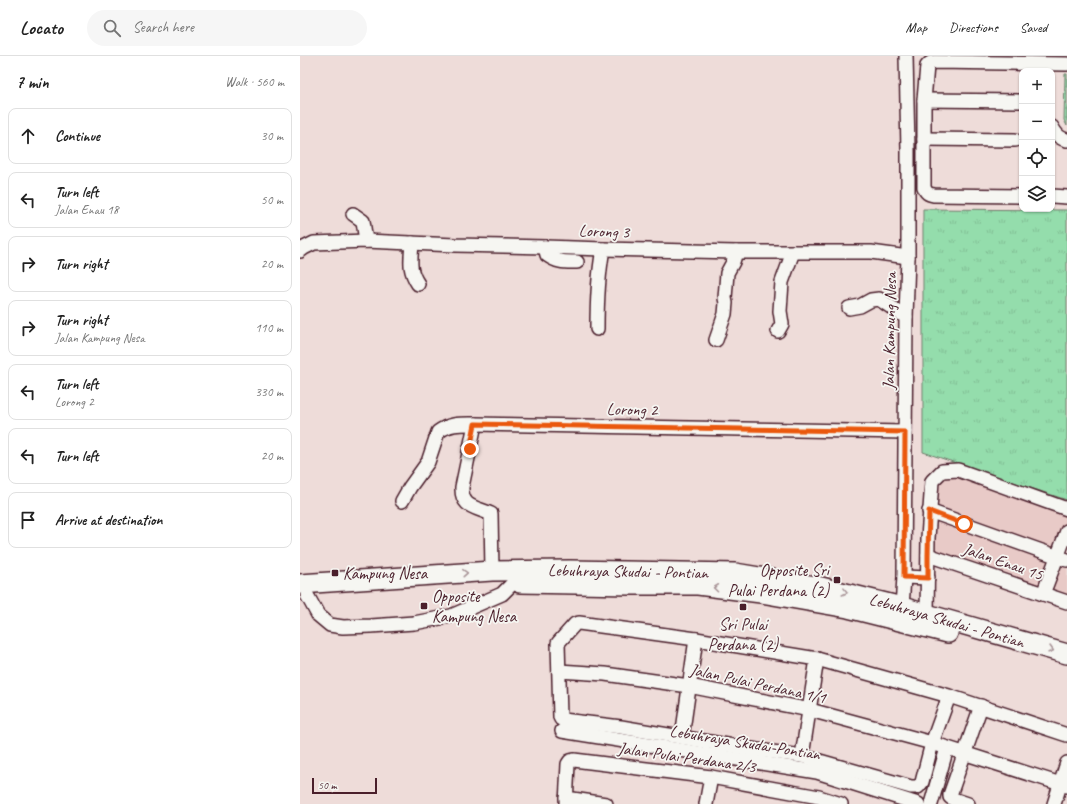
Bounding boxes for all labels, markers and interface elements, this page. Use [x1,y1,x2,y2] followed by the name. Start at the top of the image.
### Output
[87,10,367,46] search box
[20,16,63,40] text: Locato
[101,17,123,39] icon: search
[133,18,194,37] text: Search here
[906,19,927,36] text: Map
[949,19,998,36] text: Directions
[1020,19,1047,36] text: Saved
[1019,68,1055,212] map controls
[1019,68,1055,104] button: +
[16,72,49,93] text: 7 min
[225,74,284,90] text: Walk · 560 m
[1019,104,1055,140] button: −
[17,125,39,147] icon: ahead
[55,127,100,146] text: Continue
[261,128,283,144] text: 30 m
[1019,140,1055,176] button: locate
[1019,176,1055,212] button: layers
[55,183,98,202] text: Turn left
[17,189,39,211] icon: left
[261,192,283,208] text: 50 m
[55,202,119,218] text: Jalan Enau 18
[578,220,631,243] street label: Lorong 3
[17,253,39,275] icon: right
[55,255,108,274] text: Turn right
[261,256,283,272] text: 20 m
[878,270,901,391] street label: Jalan Kampung Nesa
[55,311,108,330] text: Turn right
[17,317,39,339] icon: right
[255,320,283,336] text: 110 m
[55,330,145,346] text: Jalan Kampung Nesa
[55,375,98,394] text: Turn left
[17,381,39,403] icon: left
[255,384,283,400] text: 330 m
[55,394,94,410] text: Lorong 2
[606,399,659,420] street label: Lorong 2
[461,440,479,458] route end
[17,445,39,467] icon: left
[55,447,98,466] text: Turn left
[261,448,283,464] text: 20 m
[17,509,39,531] icon: arrive
[55,511,162,530] text: Arrive at destination
[955,515,973,533] route start
[959,538,1047,585] street label: Jalan Enau 15
[548,560,710,583] street label: Lebuhraya Skudai - Pontian
[728,560,831,601] place label: Opposite Sri Pulai Perdana (2)
[343,563,429,584] place label: Kampung Nesa
[330,568,340,578] marker: Kampung Nesa
[462,568,468,577] one-way arrow
[832,575,842,585] marker: Opposite Sri Pulai Perdana (2)
[713,584,719,593] one-way arrow
[432,586,518,627] place label: Opposite Kampung Nesa
[841,588,848,596] one-way arrow
[867,588,1028,653] street label: Lebuhraya Skudai - Pontian
[419,601,429,611] marker: Opposite Kampung Nesa
[738,602,748,612] marker: Sri Pulai Perdana (2)
[708,614,780,655] place label: Sri Pulai Perdana (2)
[1048,645,1054,653] one-way arrow
[687,659,829,708] street label: Jalan Pulai Perdana 1/1
[668,720,823,765] street label: Lebuhraya Skudai-Pontian
[616,737,758,778] street label: Jalan Pulai Perdana 2/3
[312,776,377,795] scale bar
[318,778,337,792] text: 50 m

